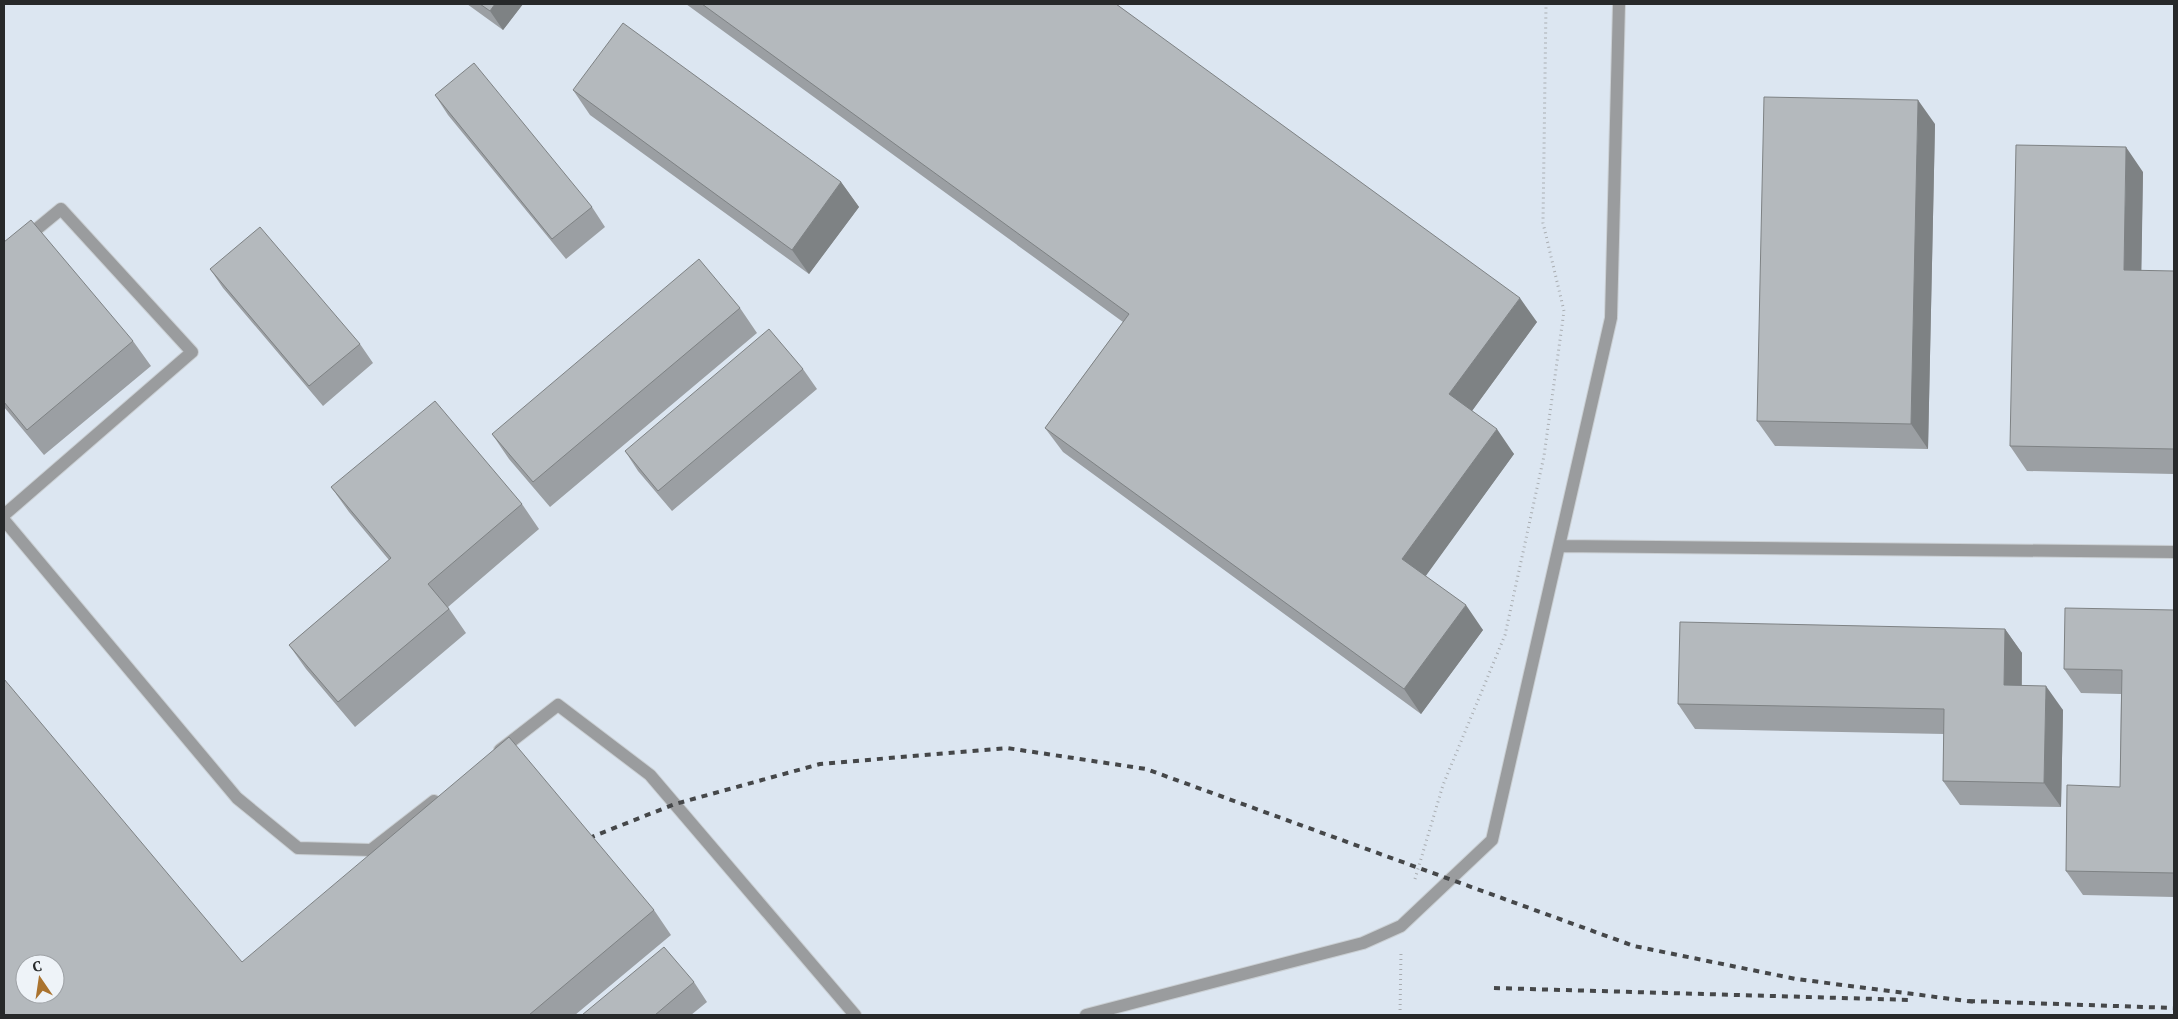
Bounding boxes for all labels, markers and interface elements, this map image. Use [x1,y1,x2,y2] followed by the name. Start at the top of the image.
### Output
[15,954,65,1004] north arrow
[30,956,44,976] text: С

